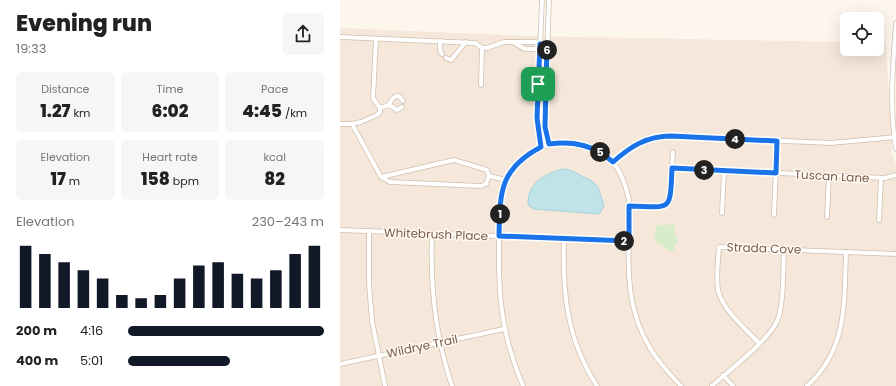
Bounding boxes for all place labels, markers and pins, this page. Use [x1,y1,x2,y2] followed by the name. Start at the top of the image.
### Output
[537,40,557,60] pin: 6
[521,67,555,101] pin
[725,129,745,149] pin: 4
[590,142,610,162] pin: 5
[694,160,714,180] pin: 3
[490,204,510,224] pin: 1
[614,231,634,251] pin: 2

